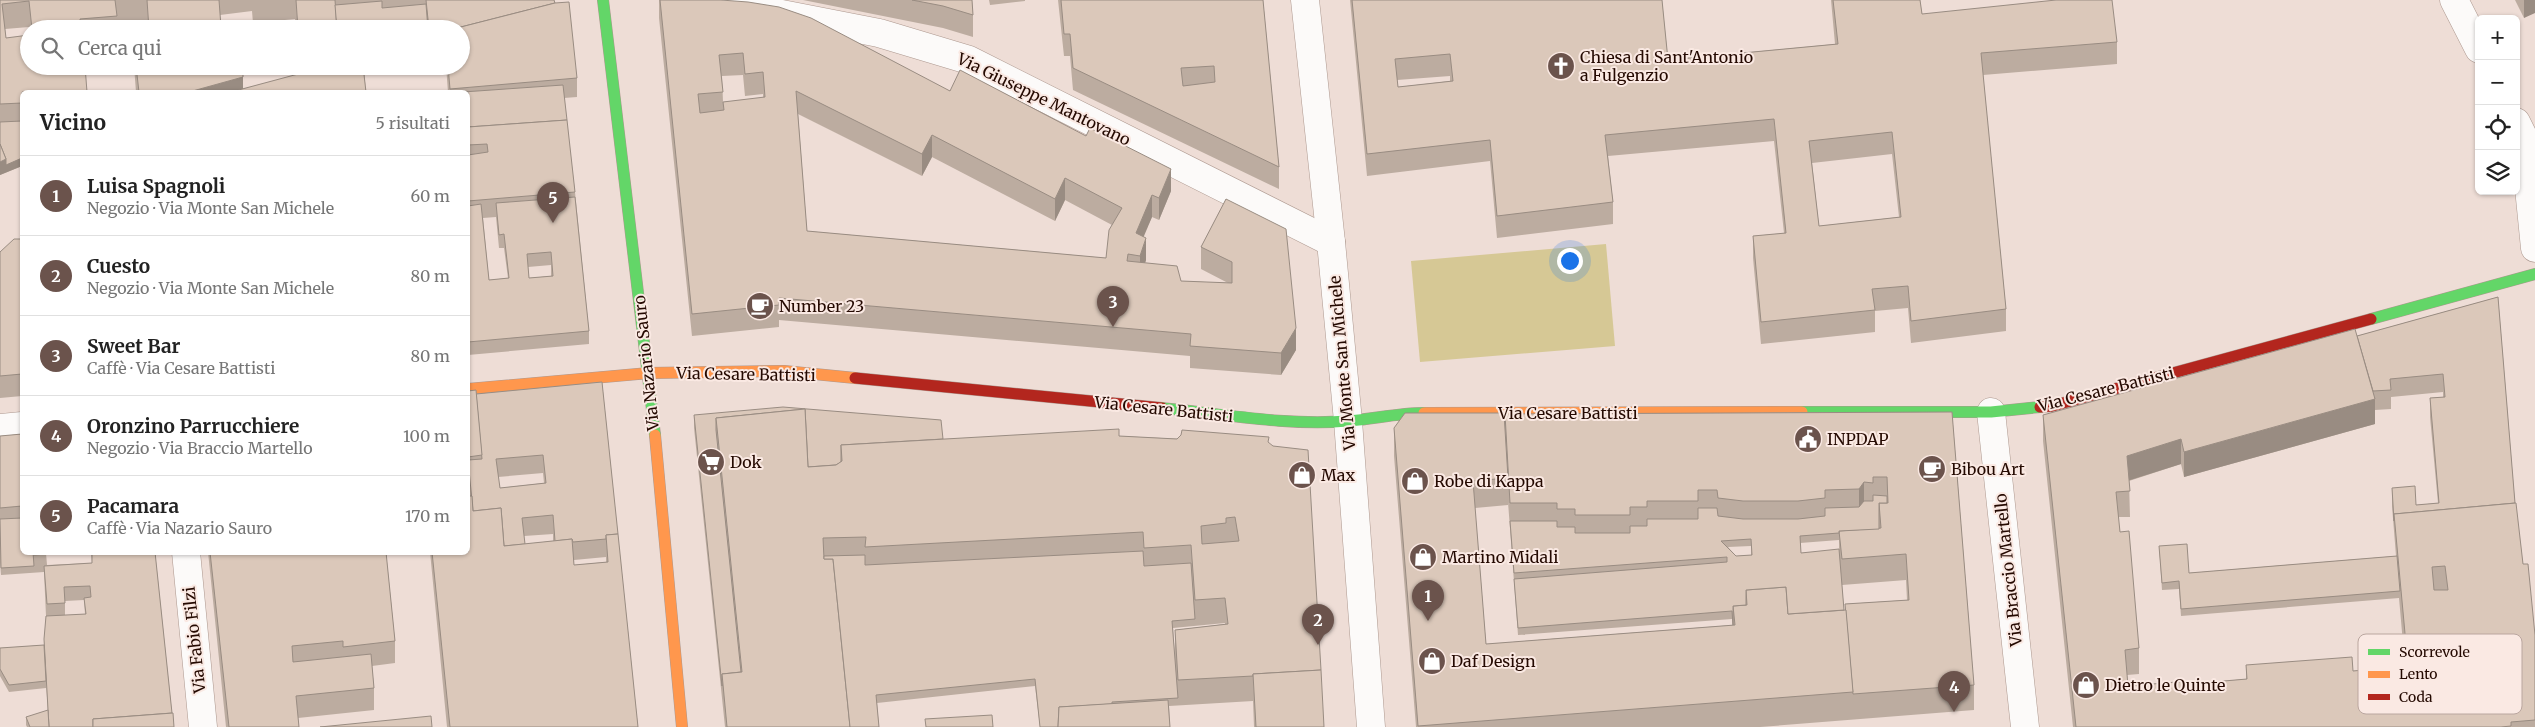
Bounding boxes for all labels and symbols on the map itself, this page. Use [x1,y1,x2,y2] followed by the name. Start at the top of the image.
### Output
[1580,47,1753,85] place label: Chiesa di Sant'Antonio a Fulgenzio
[953,48,1134,150] street label: Via Giuseppe Mantovano
[1546,51,1576,81] church icon: Chiesa di Sant'Antonio a Fulgenzio
[537,182,569,223] pin: 5
[1557,248,1583,274] your location
[1324,275,1360,452] street label: Via Monte San Michele
[1097,286,1129,327] pin: 3
[745,291,775,321] cafe icon: Number 23
[629,294,663,433] street label: Via Nazario Sauro
[779,296,864,316] place label: Number 23
[2035,362,2176,416] street label: Via Cesare Battisti
[675,363,816,385] street label: Via Cesare Battisti
[1093,392,1234,426] street label: Via Cesare Battisti
[1497,403,1638,423] street label: Via Cesare Battisti
[1793,424,1823,454] public building icon: INPDAP
[1827,429,1889,449] place label: INPDAP
[696,447,726,477] supermarket icon: Dok
[730,452,763,472] place label: Dok
[1917,454,1947,484] cafe icon: Bibou Art
[1951,459,2025,479] place label: Bibou Art
[1287,460,1317,490] shop icon: Max
[1321,465,1355,485] place label: Max
[1400,466,1430,496] shop icon: Robe di Kappa
[1434,471,1544,491] place label: Robe di Kappa
[1990,493,2026,648] street label: Via Braccio Martello
[1408,542,1438,572] shop icon: Martino Midali
[1442,547,1558,567] place label: Martino Midali
[1412,580,1444,621] pin: 1
[178,586,210,695] street label: Via Fabio Filzi
[1302,604,1334,645] pin: 2
[2358,634,2522,714] legend
[2399,643,2470,661] text: Scorrevole
[1417,646,1447,676] shop icon: Daf Design
[1451,651,1536,671] place label: Daf Design
[2399,665,2438,683] text: Lento
[2071,670,2101,700] shop icon: Dietro le Quinte
[1938,671,1970,712] pin: 4
[2105,675,2225,695] place label: Dietro le Quinte
[2399,688,2433,706] text: Coda

